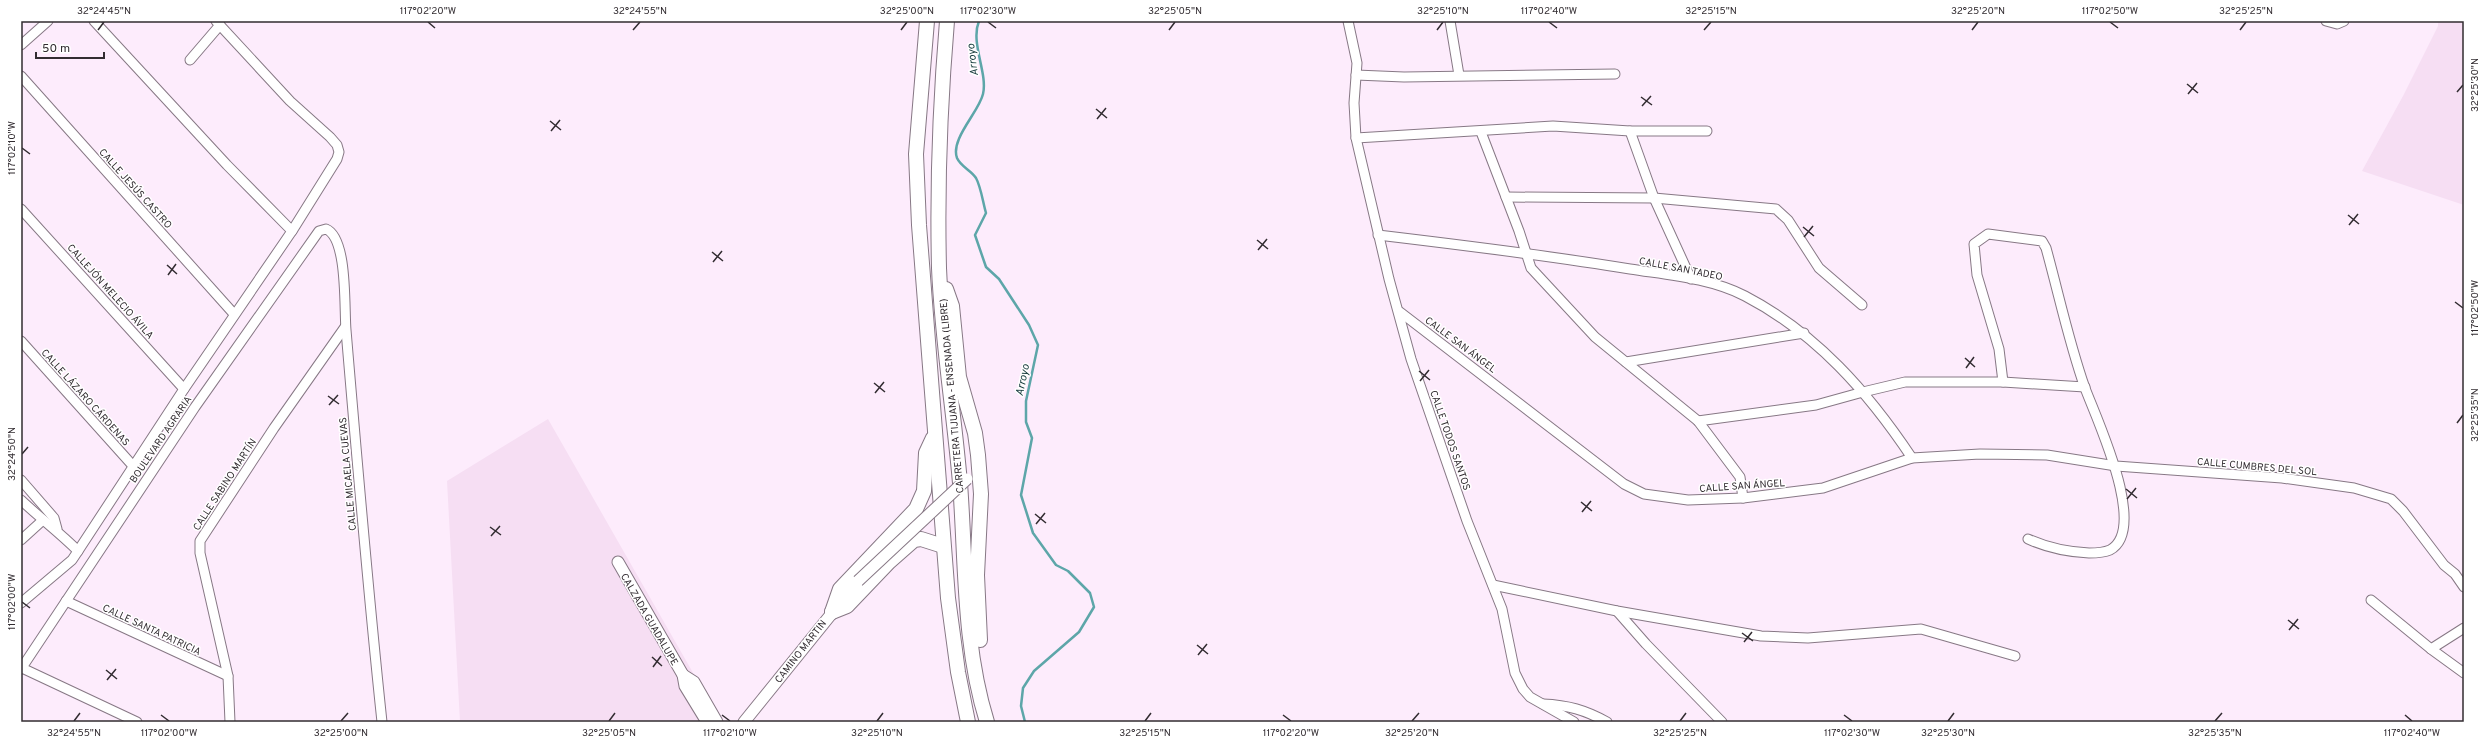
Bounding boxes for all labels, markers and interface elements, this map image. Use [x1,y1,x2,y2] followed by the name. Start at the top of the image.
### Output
[77,5,131,18] text: 32°24'45"N
[400,5,456,18] text: 117°02'20"W
[613,5,667,18] text: 32°24'55"N
[880,5,934,18] text: 32°25'00"N
[960,5,1016,18] text: 117°02'30"W
[1148,5,1202,18] text: 32°25'05"N
[1417,5,1469,18] text: 32°25'10"N
[1521,5,1577,18] text: 117°02'40"W
[1685,5,1737,18] text: 32°25'15"N
[1951,5,2005,18] text: 32°25'20"N
[2082,5,2138,18] text: 117°02'50"W
[2219,5,2273,18] text: 32°25'25"N
[36,34,104,60] scale bar
[42,41,70,57] text: 50 m
[964,43,982,77] water label: Arroyo
[2469,58,2482,112] text: 32°25'30"N
[6,121,19,175] text: 117°02'10"W
[95,146,174,232] street label: CALLE JESÚS CASTRO
[64,242,156,342] street label: CALLEJÓN MELECIO ÁVILA
[1638,255,1724,284] street label: CALLE SAN TADEO
[2469,280,2482,336] text: 117°02'50"W
[937,298,967,494] street label: CARRETERA TIJUANA - ENSENADA (LIBRE)
[1422,314,1499,376] street label: CALLE SAN ÁNGEL
[38,347,132,449] street label: CALLE LÁZARO CÁRDENAS
[1013,363,1033,397] water label: Arroyo
[2469,388,2482,442] text: 32°25'35"N
[1426,389,1473,492] street label: CALLE TODOS SANTOS
[127,394,195,486] street label: BOULEVARD AGRARIA
[337,417,360,531] street label: CALLE MICAELA CUEVAS
[6,427,19,481] text: 32°24'50"N
[191,436,260,533] street label: CALLE SABINO MARTÍN
[2196,456,2318,479] street label: CALLE CUMBRES DEL SOL
[1699,477,1786,496] street label: CALLE SAN ÁNGEL
[617,571,680,668] street label: CALZADA GUADALUPE
[6,574,19,630] text: 117°02'00"W
[100,602,203,659] street label: CALLE SANTA PATRICIA
[772,618,830,686] street label: CAMINO MARTIN
[47,727,101,740] text: 32°24'55"N
[141,727,197,740] text: 117°02'00"W
[314,727,368,740] text: 32°25'00"N
[582,727,636,740] text: 32°25'05"N
[703,727,757,740] text: 117°02'10"W
[851,727,903,740] text: 32°25'10"N
[1119,727,1171,740] text: 32°25'15"N
[1263,727,1319,740] text: 117°02'20"W
[1385,727,1439,740] text: 32°25'20"N
[1653,727,1707,740] text: 32°25'25"N
[1824,727,1880,740] text: 117°02'30"W
[1921,727,1975,740] text: 32°25'30"N
[2188,727,2242,740] text: 32°25'35"N
[2384,727,2440,740] text: 117°02'40"W

